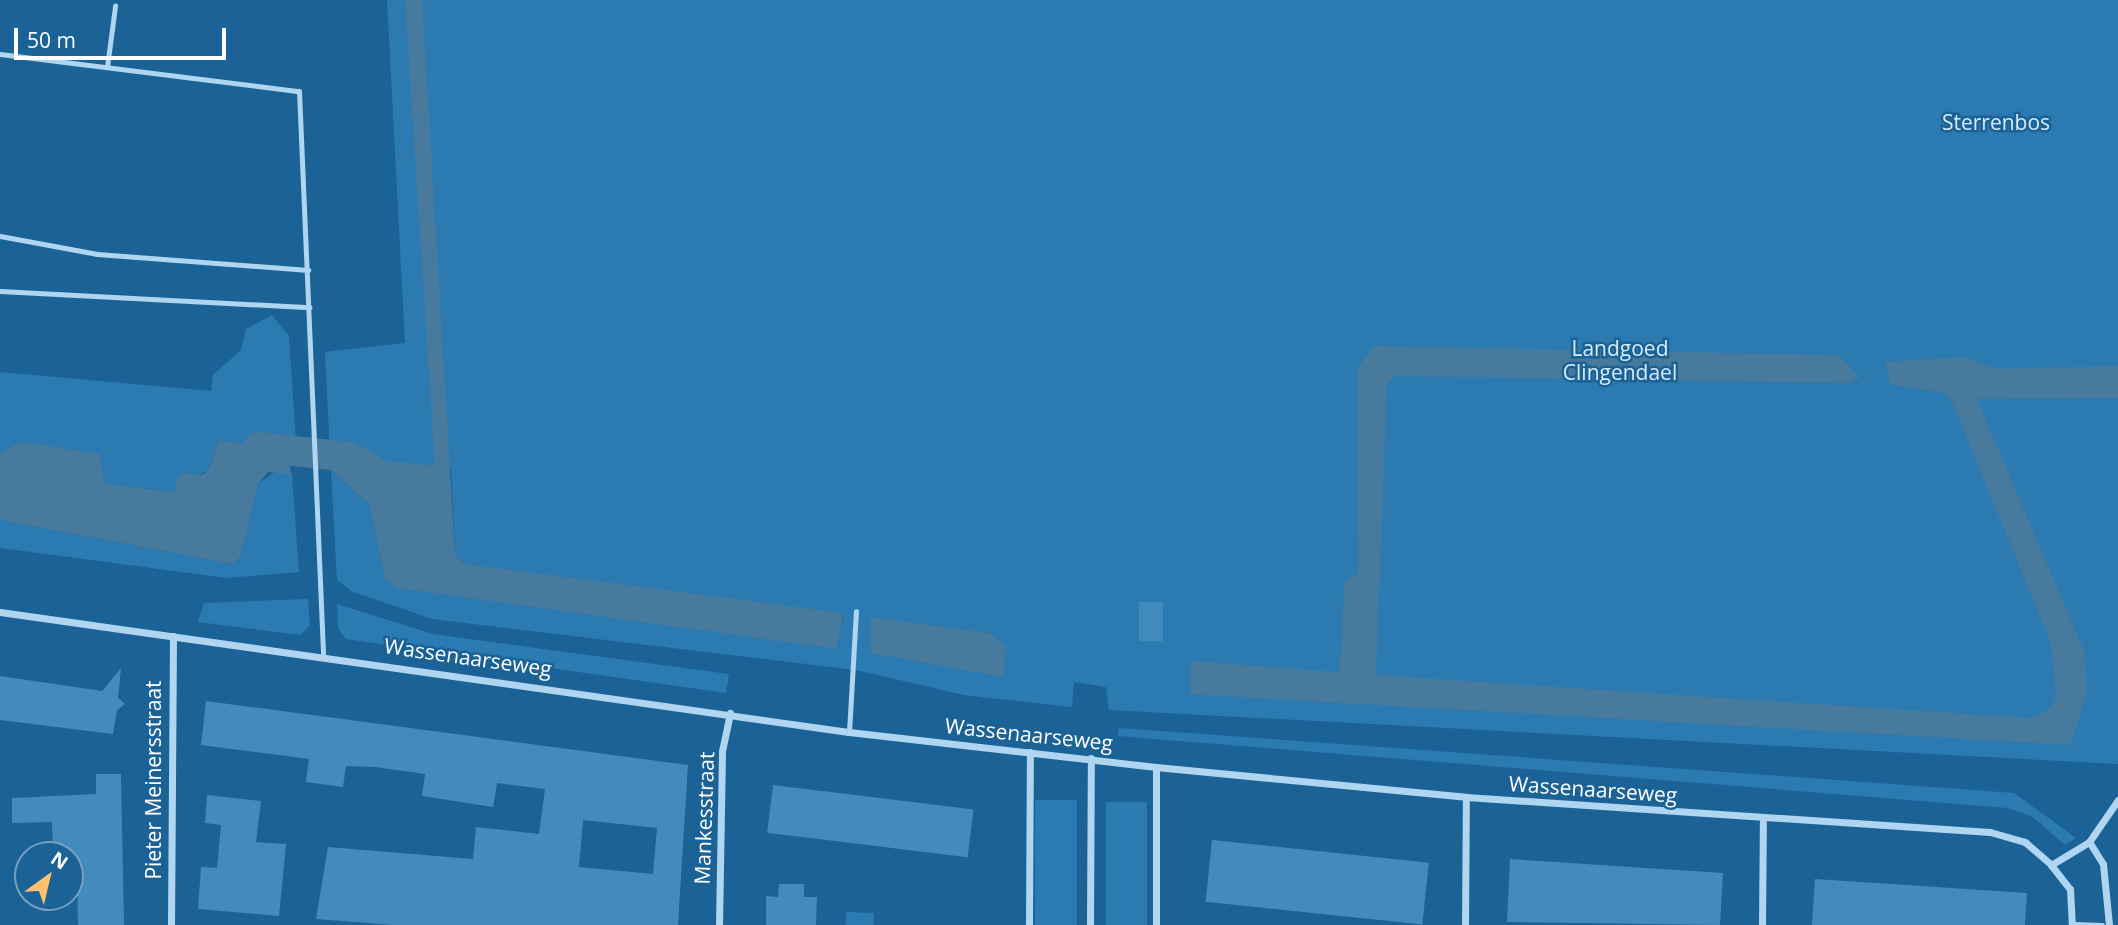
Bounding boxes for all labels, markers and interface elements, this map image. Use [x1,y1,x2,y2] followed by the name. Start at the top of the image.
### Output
[18,14,229,58] scale bar
[27,26,76,54] text: 50 m
[1942,109,2050,135] park label: Sterrenbos
[1563,335,1677,385] park label: Landgoed Clingendael
[383,633,553,681] street label: Wassenaarseweg
[140,680,166,880] street label: Pieter Meinersstraat
[944,713,1114,755] street label: Wassenaarseweg
[689,751,719,885] street label: Mankesstraat
[1508,771,1678,807] street label: Wassenaarseweg
[14,841,84,911] north arrow
[46,845,73,875] text: N

